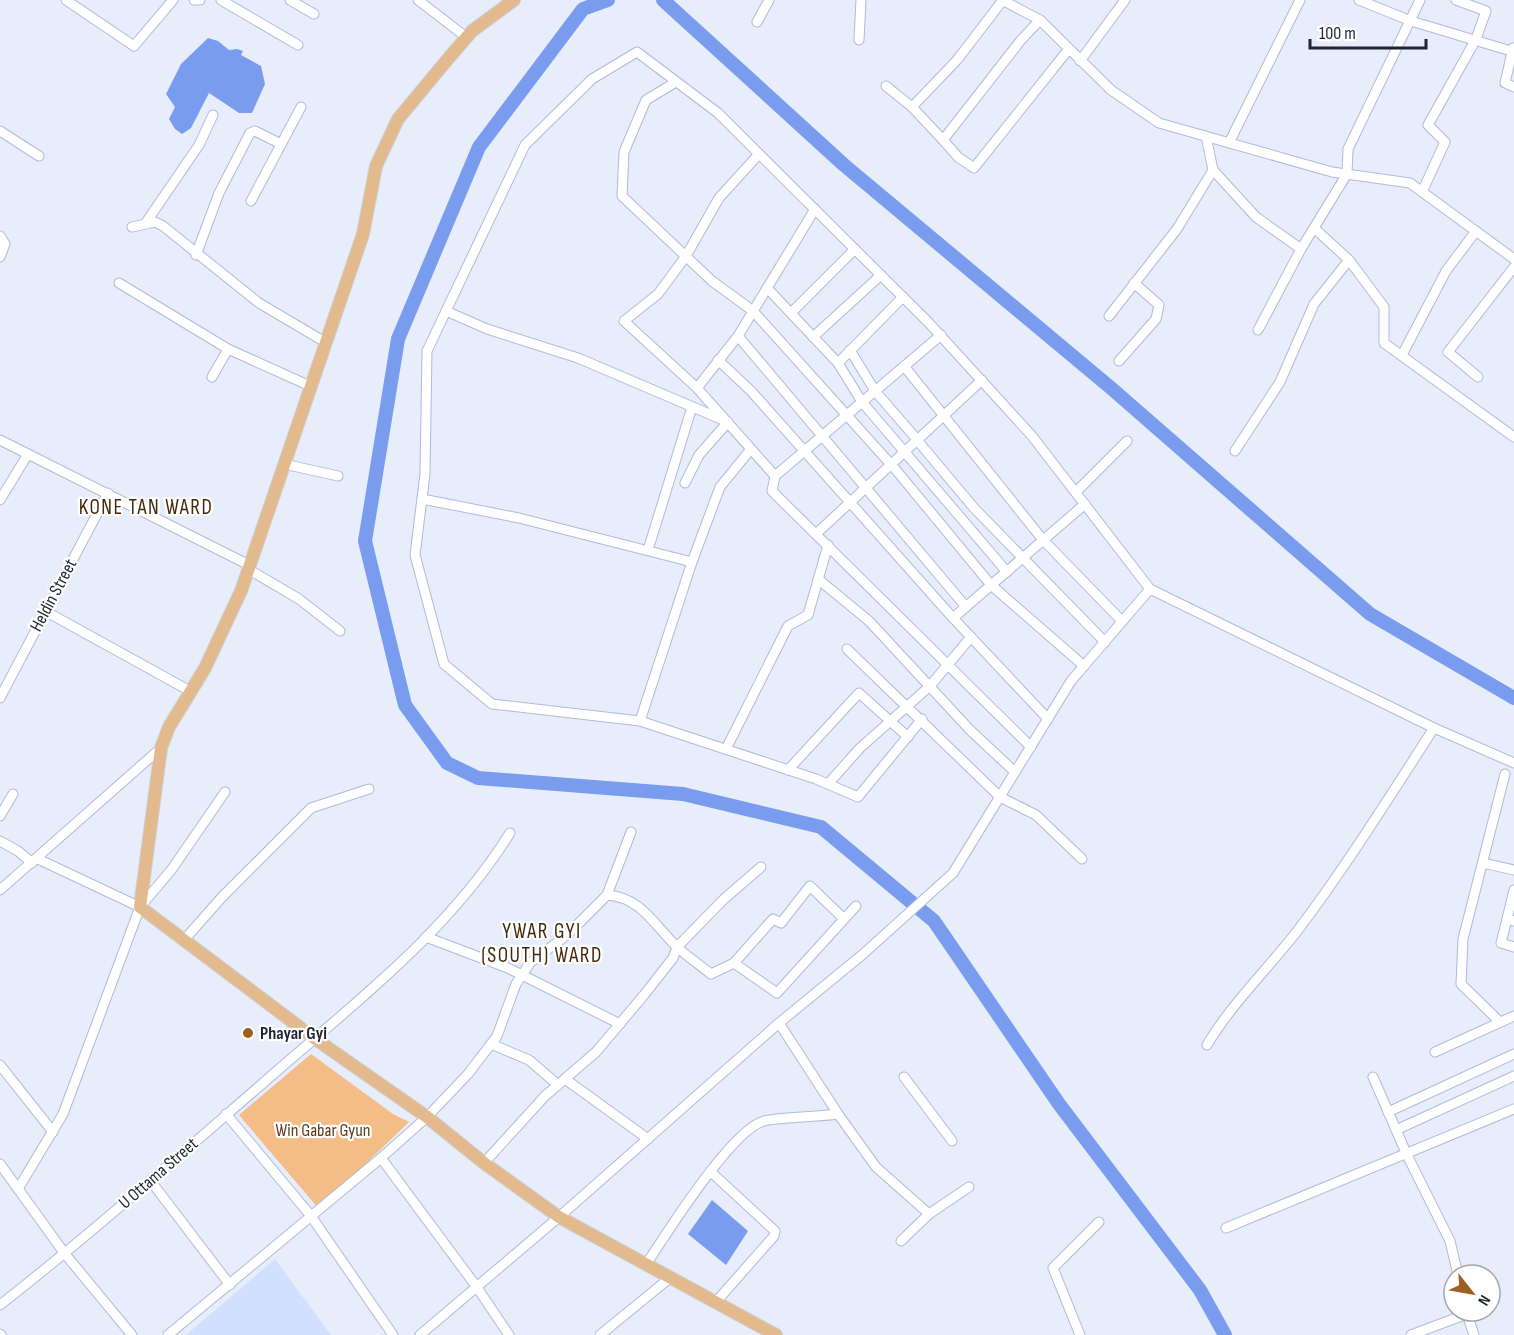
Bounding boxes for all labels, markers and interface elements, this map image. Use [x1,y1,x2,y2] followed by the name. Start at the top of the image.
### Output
[1310,12,1426,50] scale bar
[1319,23,1356,44] text: 100 m
[79,495,213,520] district label: KONE TAN WARD
[26,555,82,635] street label: Heldin Street
[481,919,603,968] district label: YWAR GYI (SOUTH) WARD
[260,1023,327,1044] place label: Phayar Gyi
[241,1026,255,1040] marker: Phayar Gyi
[276,1120,370,1141] park label: Win Gabar Gyun
[115,1133,202,1213] street label: U Ottama Street
[1442,1263,1502,1323] north arrow
[1473,1291,1494,1309] text: N

